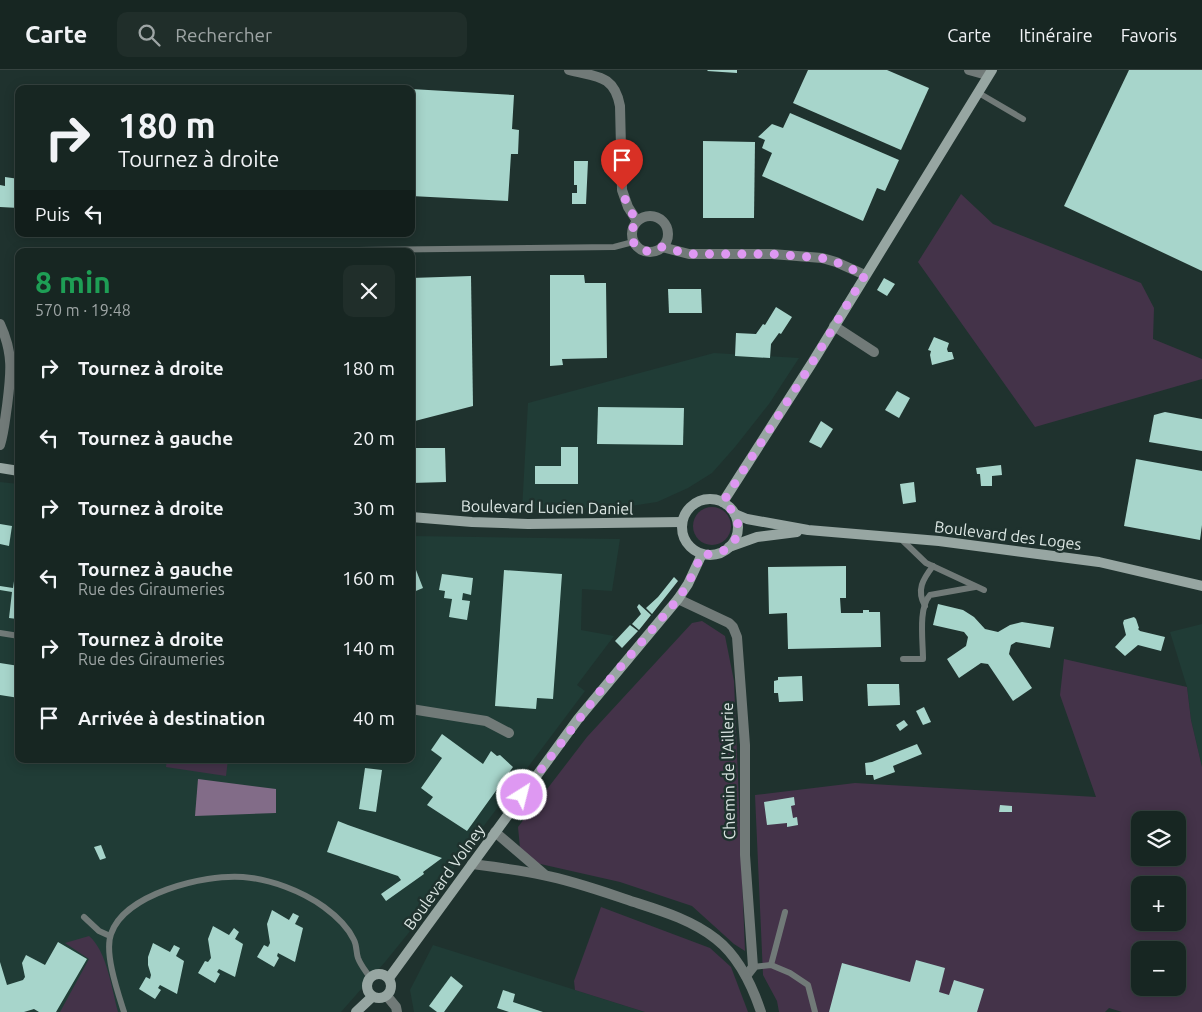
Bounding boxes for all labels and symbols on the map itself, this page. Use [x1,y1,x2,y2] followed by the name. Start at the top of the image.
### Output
[601,139,643,190] pin
[461,496,633,518] street label: Boulevard Lucien Daniel
[933,517,1083,553] street label: Boulevard des Loges
[718,702,738,840] street label: Chemin de l'Aillerie
[495,768,547,820] position arrow
[400,821,488,933] street label: Boulevard Volney

